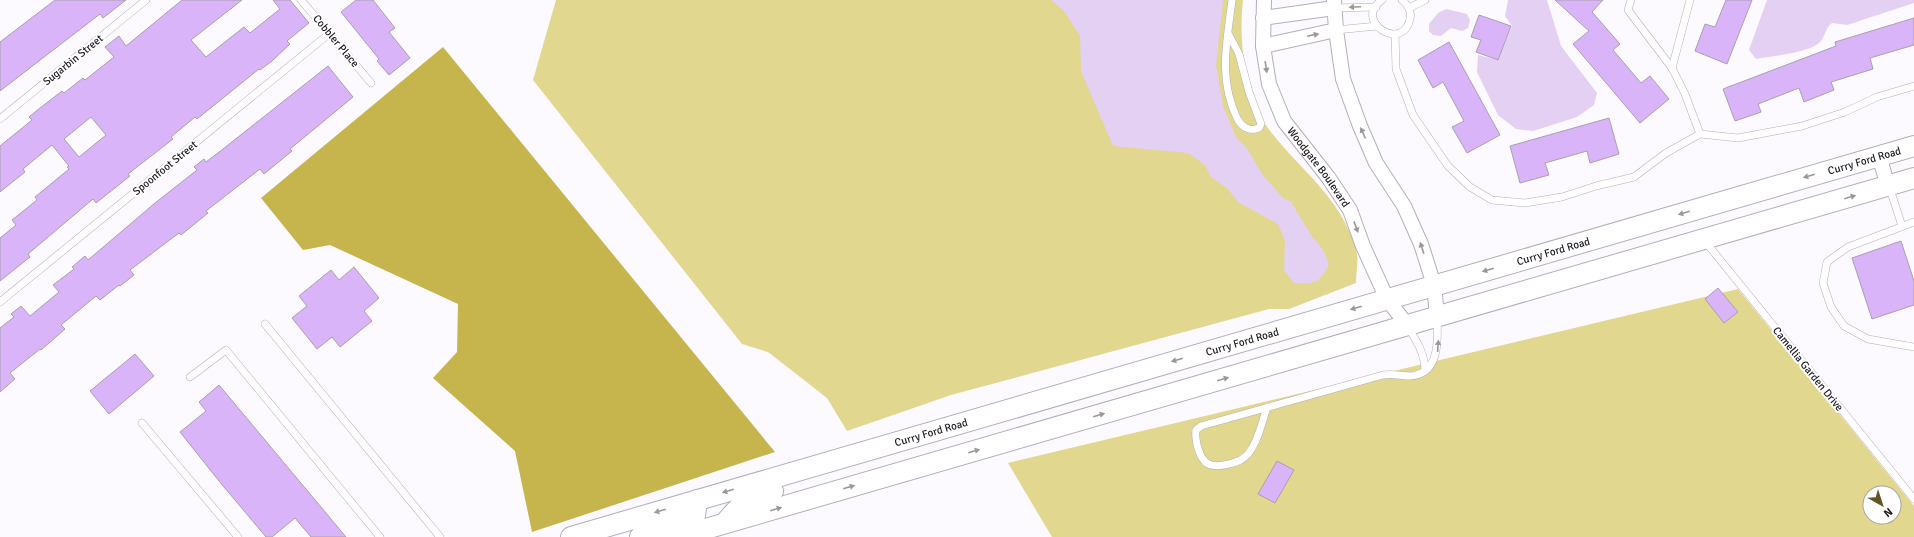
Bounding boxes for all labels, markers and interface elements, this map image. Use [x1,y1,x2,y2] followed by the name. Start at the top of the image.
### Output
[1349,4,1361,11] one-way arrow
[310,12,362,70] street label: Cobbler Place
[40,32,106,88] street label: Sugarbin Street
[1307,32,1319,38] one-way arrow
[1263,61,1269,73] one-way arrow
[1285,124,1353,210] street label: Woodgate Boulevard
[1360,127,1366,138] one-way arrow
[130,138,200,198] street label: Spoonfoot Street
[1826,144,1903,177] street label: Curry Ford Road
[1803,174,1816,180] one-way arrow
[1844,194,1856,200] one-way arrow
[1678,210,1690,216] one-way arrow
[1353,221,1359,233] one-way arrow
[1515,234,1591,268] street label: Curry Ford Road
[1419,242,1425,254] one-way arrow
[1482,267,1494,273] one-way arrow
[1350,305,1362,311] one-way arrow
[1770,324,1846,414] street label: Camellia Garden Drive
[1204,325,1280,358] street label: Curry Ford Road
[1434,339,1441,352] one-way arrow
[1171,357,1183,363] one-way arrow
[1218,376,1230,382] one-way arrow
[1093,412,1105,418] one-way arrow
[893,415,969,449] street label: Curry Ford Road
[968,448,980,454] one-way arrow
[843,484,855,490] one-way arrow
[1862,485,1902,525] north arrow
[721,488,733,494] one-way arrow
[770,505,782,511] one-way arrow
[1881,505,1895,520] text: N
[654,508,666,514] one-way arrow

